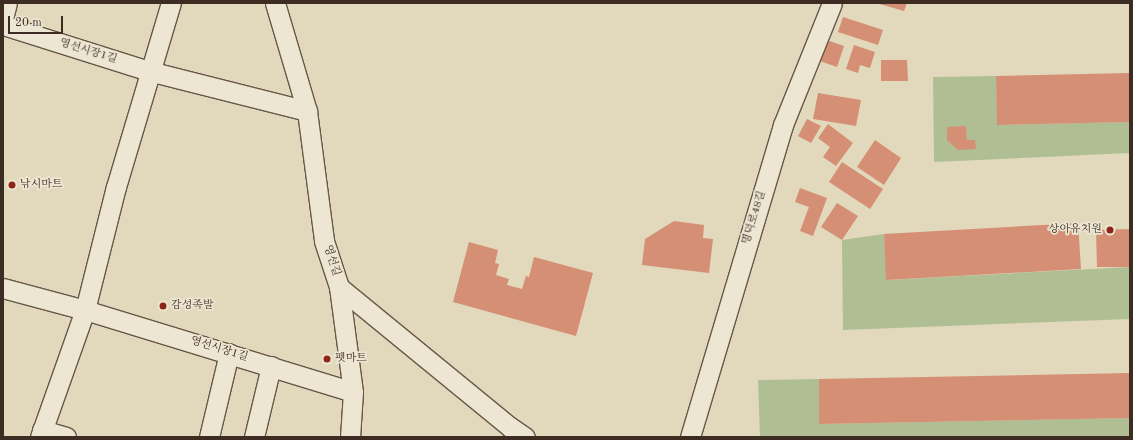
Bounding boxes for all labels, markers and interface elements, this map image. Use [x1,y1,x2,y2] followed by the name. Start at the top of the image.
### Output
[10,8,65,34] scale bar
[15,17,42,29] text: 20 m
[58,37,118,67] street label: 영선시장1길
[20,178,63,192] place label: 낚시마트
[7,180,17,190] marker: 낚시마트
[741,190,769,246] street label: 명덕로48길
[1049,223,1102,237] place label: 상아유치원
[1105,225,1115,235] marker: 상아유치원
[320,244,342,278] street label: 영선길
[171,299,214,313] place label: 감성족발
[158,301,168,311] marker: 감성족발
[189,335,249,365] street label: 영선시장1길
[335,352,367,366] place label: 펫마트
[322,354,332,364] marker: 펫마트

